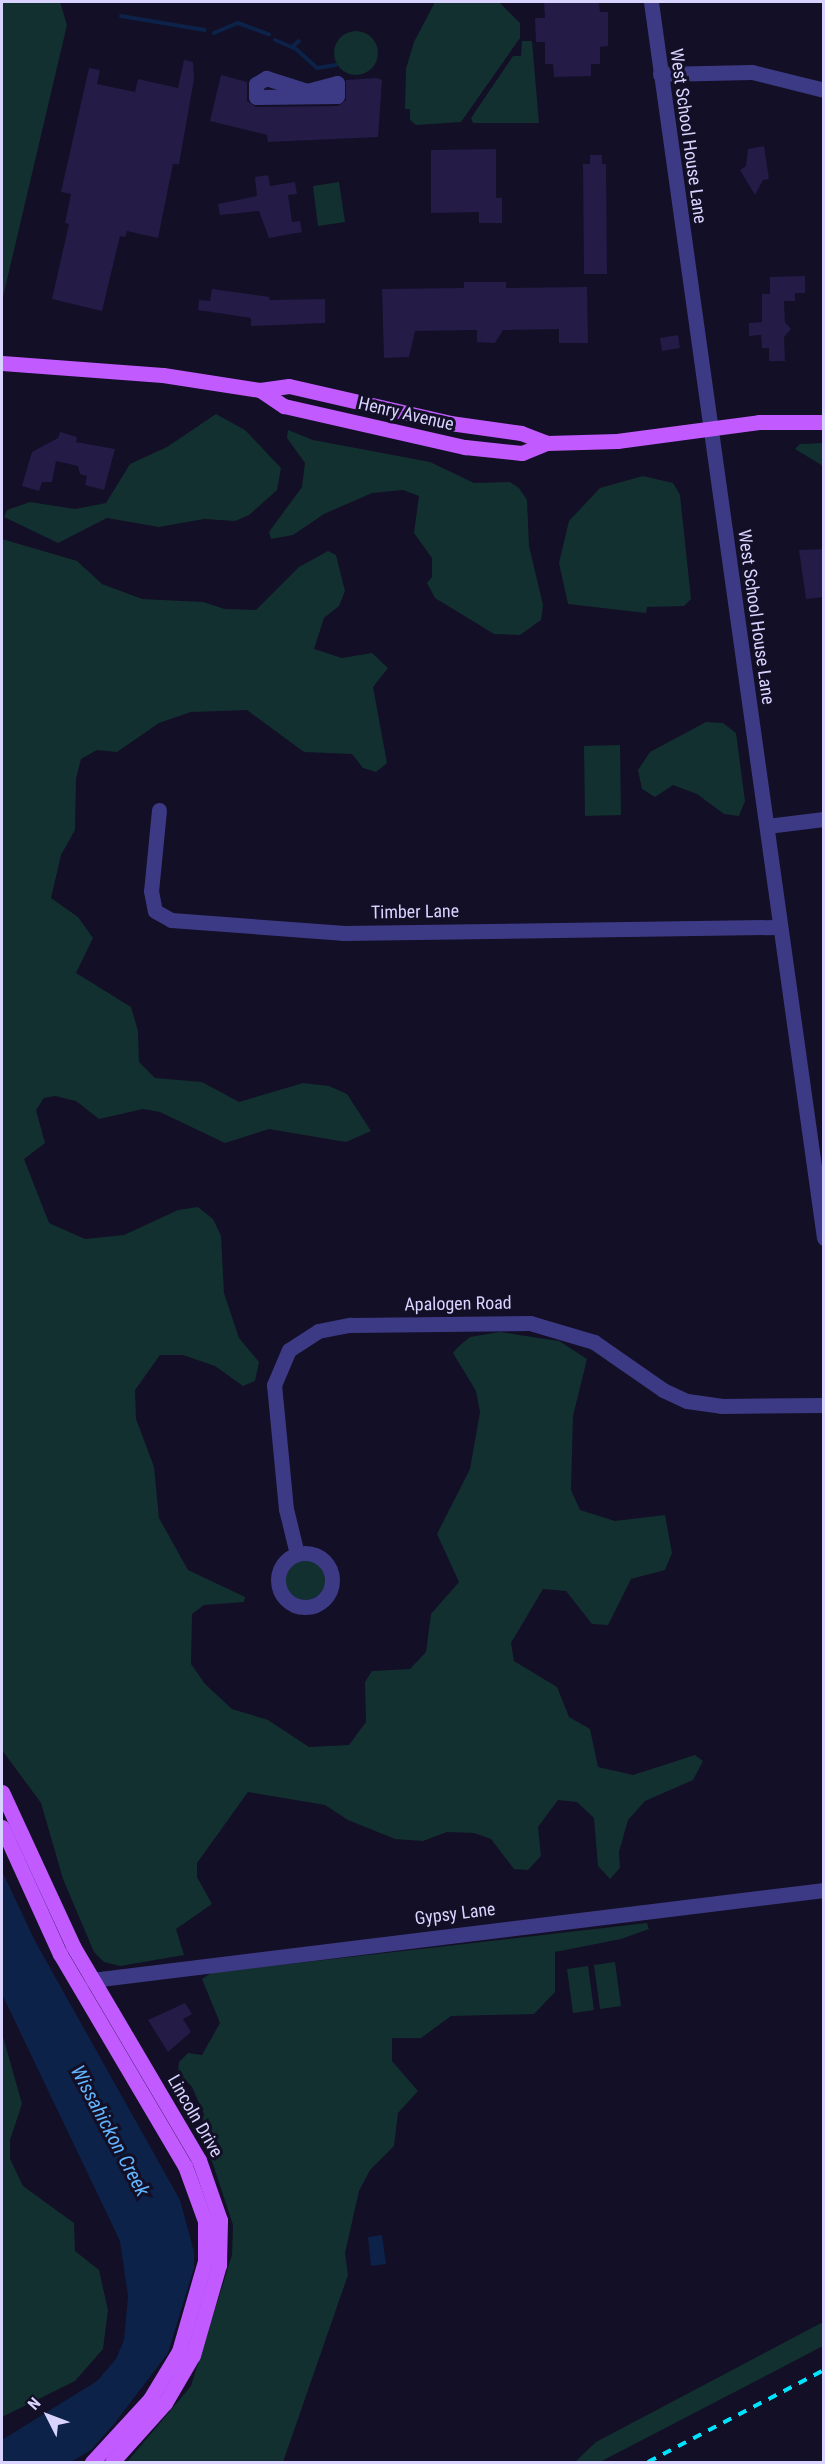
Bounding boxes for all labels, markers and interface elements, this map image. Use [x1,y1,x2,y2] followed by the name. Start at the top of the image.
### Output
[665,47,711,225] street label: West School House Lane
[356,393,456,435] street label: Henry Avenue
[733,528,779,706] street label: West School House Lane
[371,900,459,924] street label: Timber Lane
[404,1292,512,1316] street label: Apalogen Road
[413,1898,497,1930] street label: Gypsy Lane
[65,2061,155,2201] water label: Wissahickon Creek
[163,2071,227,2161] street label: Lincoln Drive
[18,2386,78,2446] north arrow
[24,2394,45,2414] text: N

